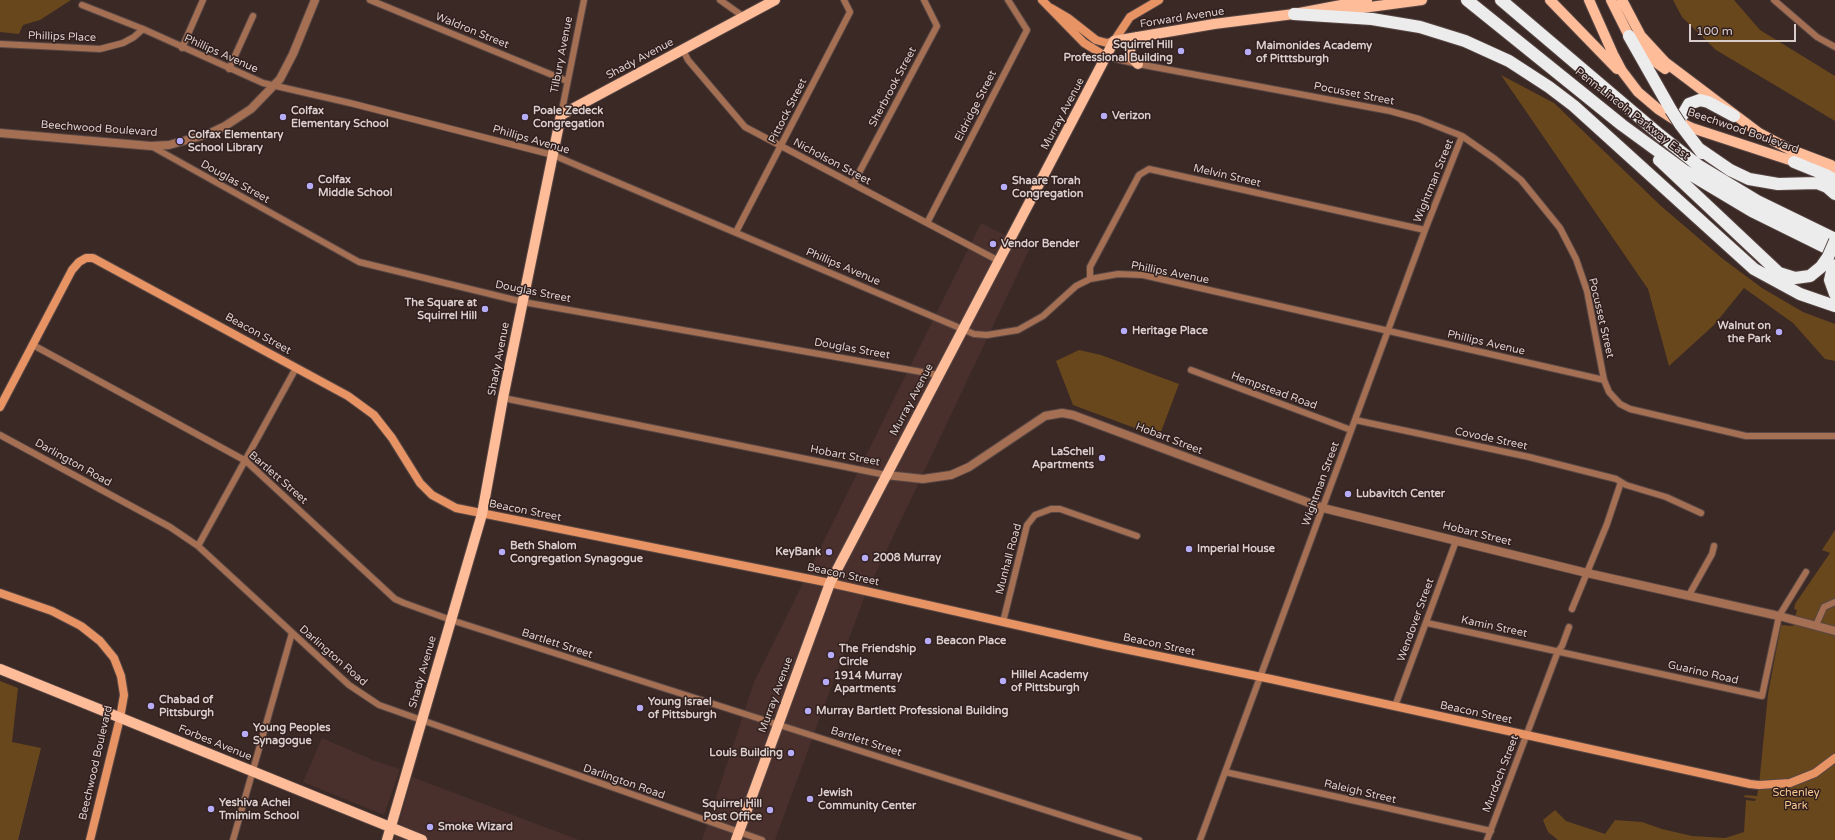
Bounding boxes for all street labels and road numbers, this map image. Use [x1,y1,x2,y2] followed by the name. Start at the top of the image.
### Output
[1139,5,1225,31] street label: Forward Avenue
[433,10,511,52] street label: Waldron Street
[548,15,576,95] street label: Tilbury Avenue
[28,29,96,45] street label: Phillips Place
[182,32,260,76] street label: Phillips Avenue
[604,36,676,82] street label: Shady Avenue
[866,45,920,129] street label: Sherbrook Street
[1572,65,1692,163] street label: Penn-Lincoln Parkway East
[952,68,1000,144] street label: Eldridge Street
[766,76,810,146] street label: Pittock Street
[1038,76,1088,152] street label: Murray Avenue
[1313,80,1395,108] street label: Pocusset Street
[1685,106,1801,156] street label: Beechwood Boulevard
[40,118,158,140] street label: Beechwood Boulevard
[491,123,571,157] street label: Phillips Avenue
[791,136,873,188] street label: Nicholson Street
[1411,137,1457,225] street label: Wightman Street
[198,158,272,206] street label: Douglas Street
[1192,162,1262,190] street label: Melvin Street
[804,245,882,289] street label: Phillips Avenue
[1130,259,1210,287] street label: Phillips Avenue
[1585,277,1617,359] street label: Pocusset Street
[494,278,572,306] street label: Douglas Street
[223,310,293,358] street label: Beacon Street
[485,321,513,397] street label: Shady Avenue
[1446,328,1526,358] street label: Phillips Avenue
[813,336,891,362] street label: Douglas Street
[887,362,937,438] street label: Murray Avenue
[1229,369,1319,413] street label: Hempstead Road
[1134,420,1204,458] street label: Hobart Street
[1453,425,1529,453] street label: Covode Street
[32,436,114,490] street label: Darlington Road
[1300,440,1342,528] street label: Wightman Street
[809,443,881,469] street label: Hobart Street
[246,449,310,507] street label: Bartlett Street
[488,498,562,524] street label: Beacon Street
[1441,519,1513,549] street label: Hobart Street
[993,522,1025,596] street label: Munhall Road
[806,561,880,589] street label: Beacon Street
[1395,577,1437,663] street label: Wendover Street
[1460,614,1528,640] street label: Kamin Street
[296,623,370,689] street label: Darlington Road
[520,626,594,662] street label: Bartlett Street
[1122,631,1196,659] street label: Beacon Street
[406,634,440,710] street label: Shady Avenue
[756,655,796,735] street label: Murray Avenue
[1666,658,1740,688] street label: Guarino Road
[1439,699,1513,727] street label: Beacon Street
[76,704,116,822] street label: Beechwood Boulevard
[176,722,254,764] street label: Forbes Avenue
[829,724,903,760] street label: Bartlett Street
[1480,733,1522,815] street label: Murdoch Street
[581,762,667,802] street label: Darlington Road
[1323,777,1397,807] street label: Raleigh Street

